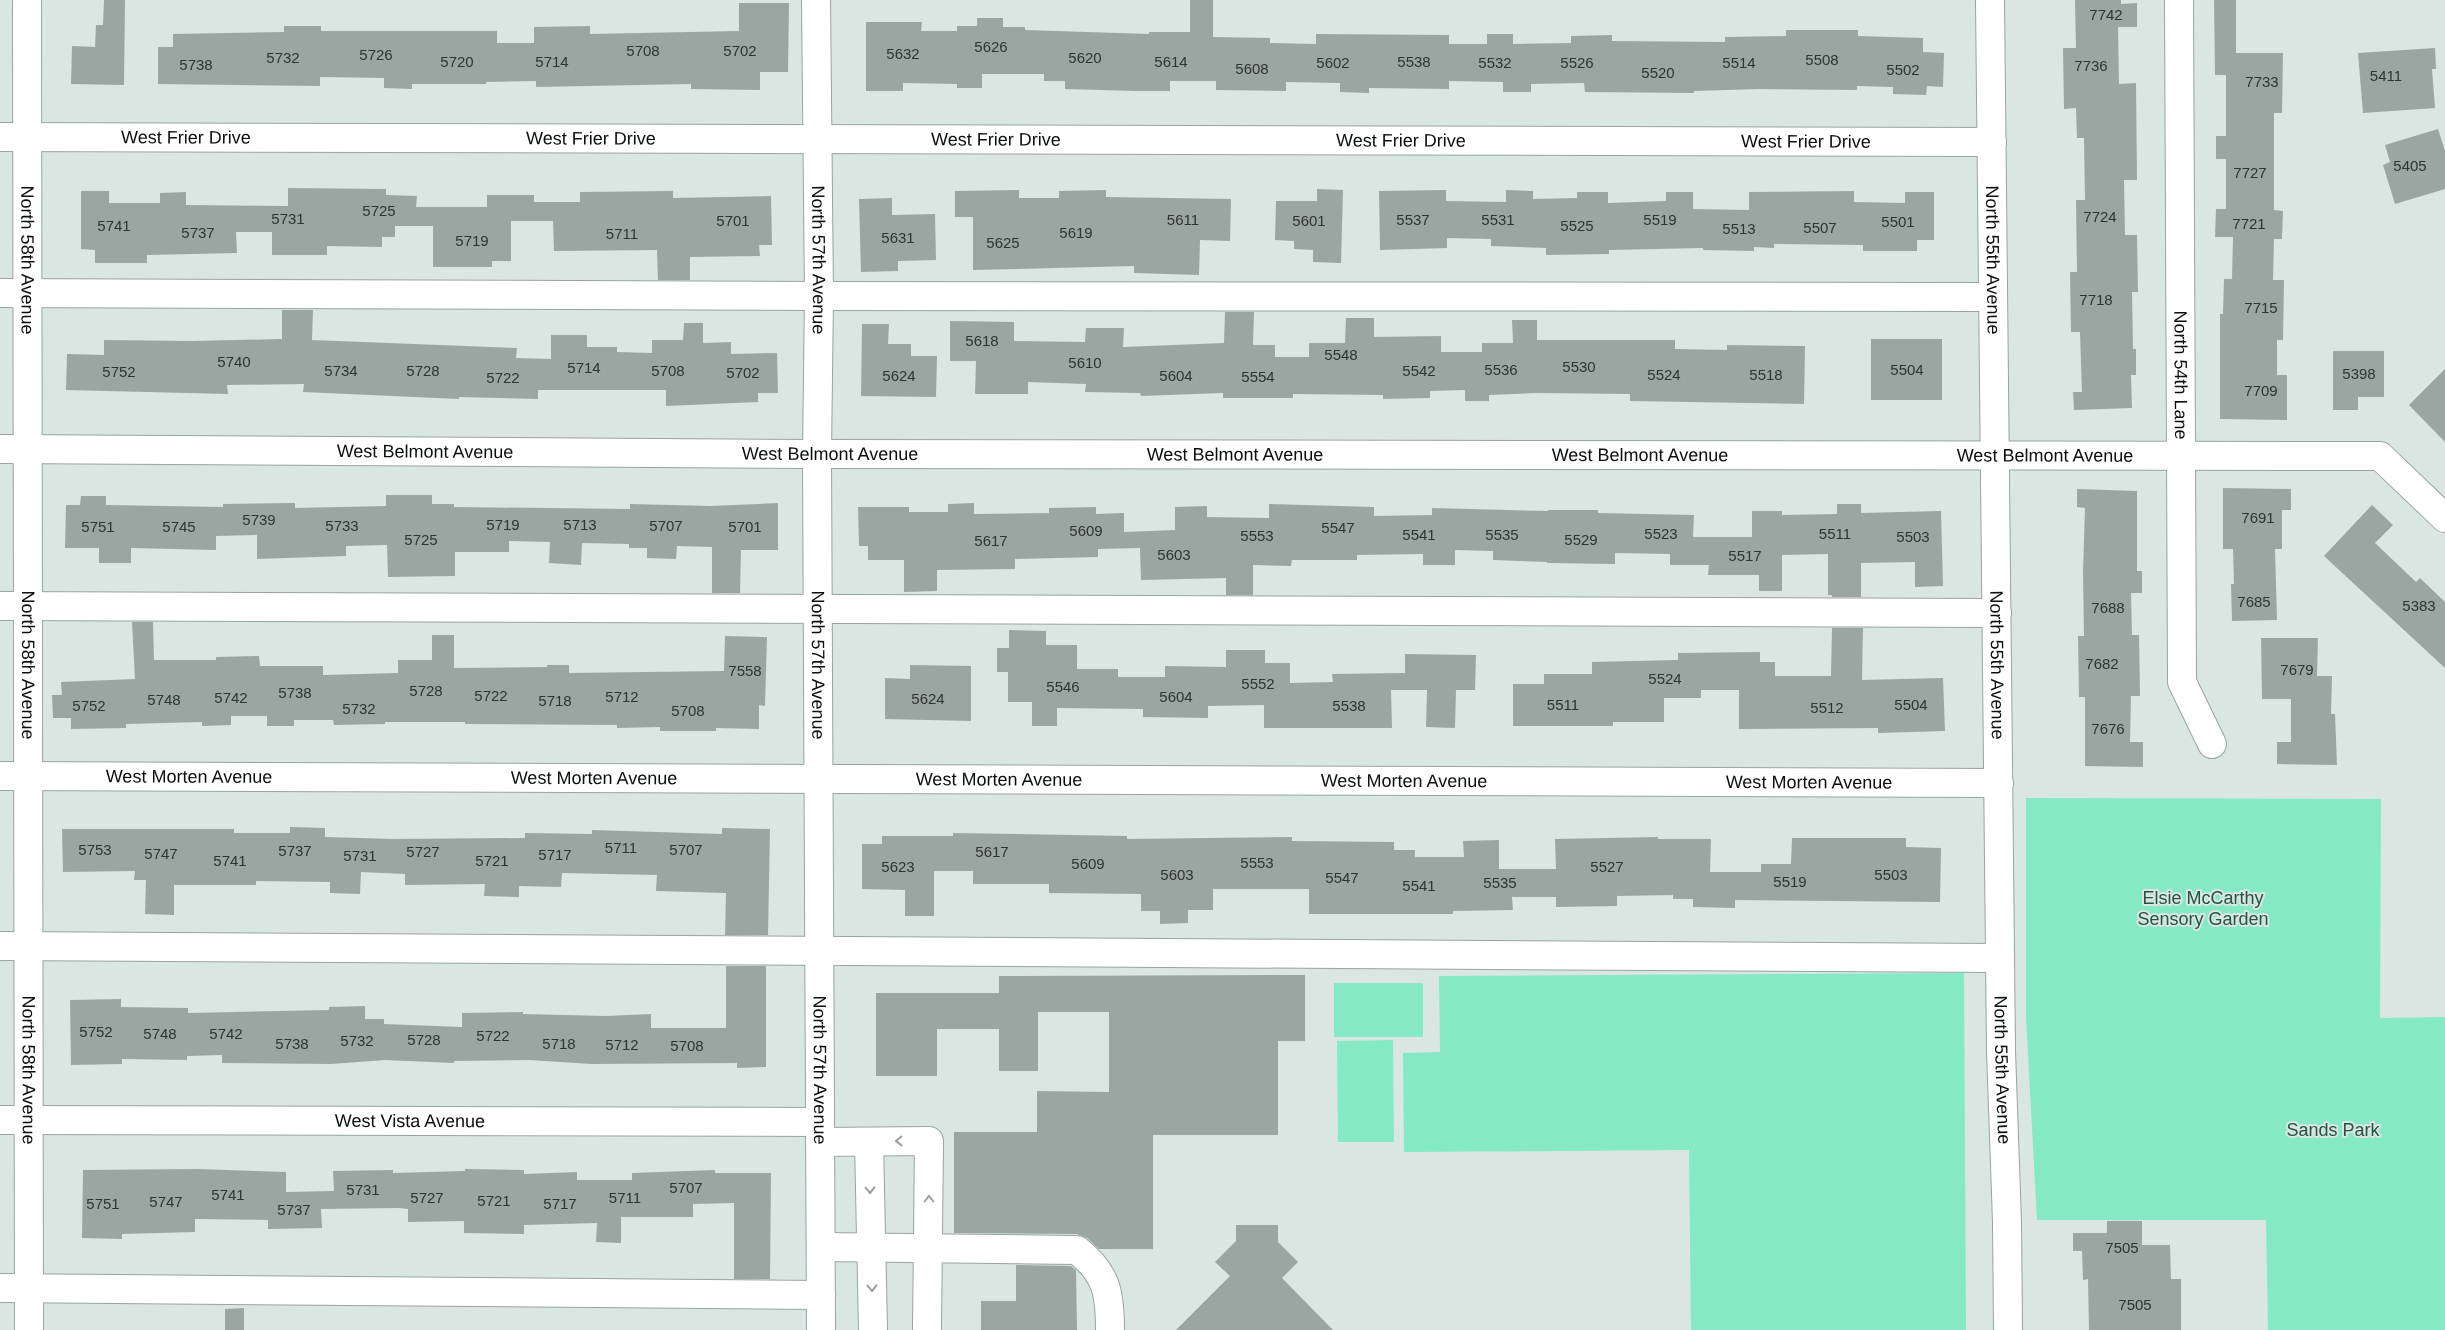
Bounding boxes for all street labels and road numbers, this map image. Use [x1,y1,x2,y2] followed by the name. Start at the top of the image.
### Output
[121,127,251,148] street label: West Frier Drive
[526,128,656,149] street label: West Frier Drive
[931,129,1061,150] street label: West Frier Drive
[1336,130,1466,151] street label: West Frier Drive
[1741,131,1871,152] street label: West Frier Drive
[808,185,829,335] street label: North 57th Avenue
[1982,185,2003,335] street label: North 55th Avenue
[17,186,38,334] street label: North 58th Avenue
[2170,310,2191,440] street label: North 54th Lane
[337,441,513,462] street label: West Belmont Avenue
[742,444,918,464] street label: West Belmont Avenue
[1147,444,1323,465] street label: West Belmont Avenue
[1552,445,1728,465] street label: West Belmont Avenue
[1957,445,2133,466] street label: West Belmont Avenue
[808,590,828,739] street label: North 57th Avenue
[1986,590,2008,740] street label: North 55th Avenue
[18,591,38,739] street label: North 58th Avenue
[106,766,272,787] street label: West Morten Avenue
[511,768,677,788] street label: West Morten Avenue
[916,769,1082,790] street label: West Morten Avenue
[1321,771,1487,791] street label: West Morten Avenue
[1726,772,1892,793] street label: West Morten Avenue
[809,995,830,1144] street label: North 57th Avenue
[1990,995,2014,1145] street label: North 55th Avenue
[18,996,39,1144] street label: North 58th Avenue
[335,1111,485,1131] street label: West Vista Avenue

